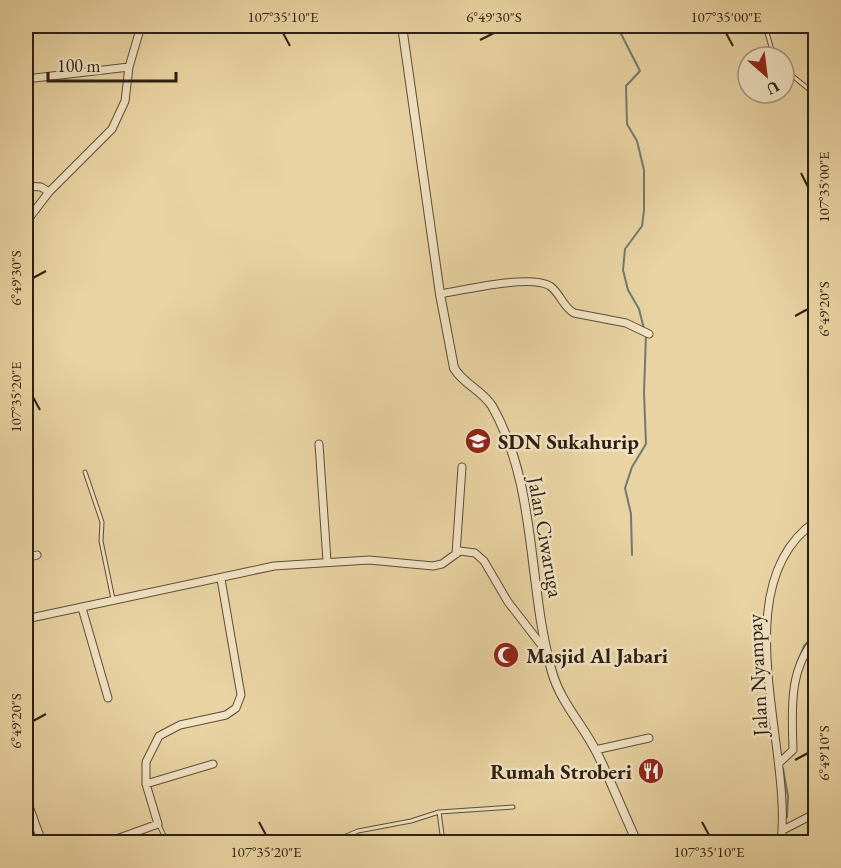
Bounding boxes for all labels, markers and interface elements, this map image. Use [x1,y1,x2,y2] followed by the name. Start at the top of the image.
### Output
[247,7,319,26] text: 107°35'10"E
[466,7,522,26] text: 6°49'30"S
[690,7,762,26] text: 107°35'00"E
[48,45,176,83] scale bar
[736,45,796,105] north arrow
[57,54,101,77] text: 100 m
[763,76,783,100] text: U
[814,151,833,223] text: 107°35'00"E
[6,250,25,306] text: 6°49'30"S
[814,281,833,337] text: 6°49'20"S
[6,361,25,433] text: 107°35'20"E
[463,426,493,456] school or university icon: SDN Sukahurip
[498,428,639,455] place label: SDN Sukahurip
[522,472,570,600] street label: Jalan Ciwaruga
[740,612,774,739] street label: Jalan Nyampay
[491,640,521,670] mosque icon: Masjid Al Jabari
[526,642,668,669] place label: Masjid Al Jabari
[6,693,25,749] text: 6°49'20"S
[814,725,833,781] text: 6°49'10"S
[636,756,666,786] restaurant icon: Rumah Stroberi
[490,758,632,785] place label: Rumah Stroberi
[230,842,302,861] text: 107°35'20"E
[673,842,745,861] text: 107°35'10"E

